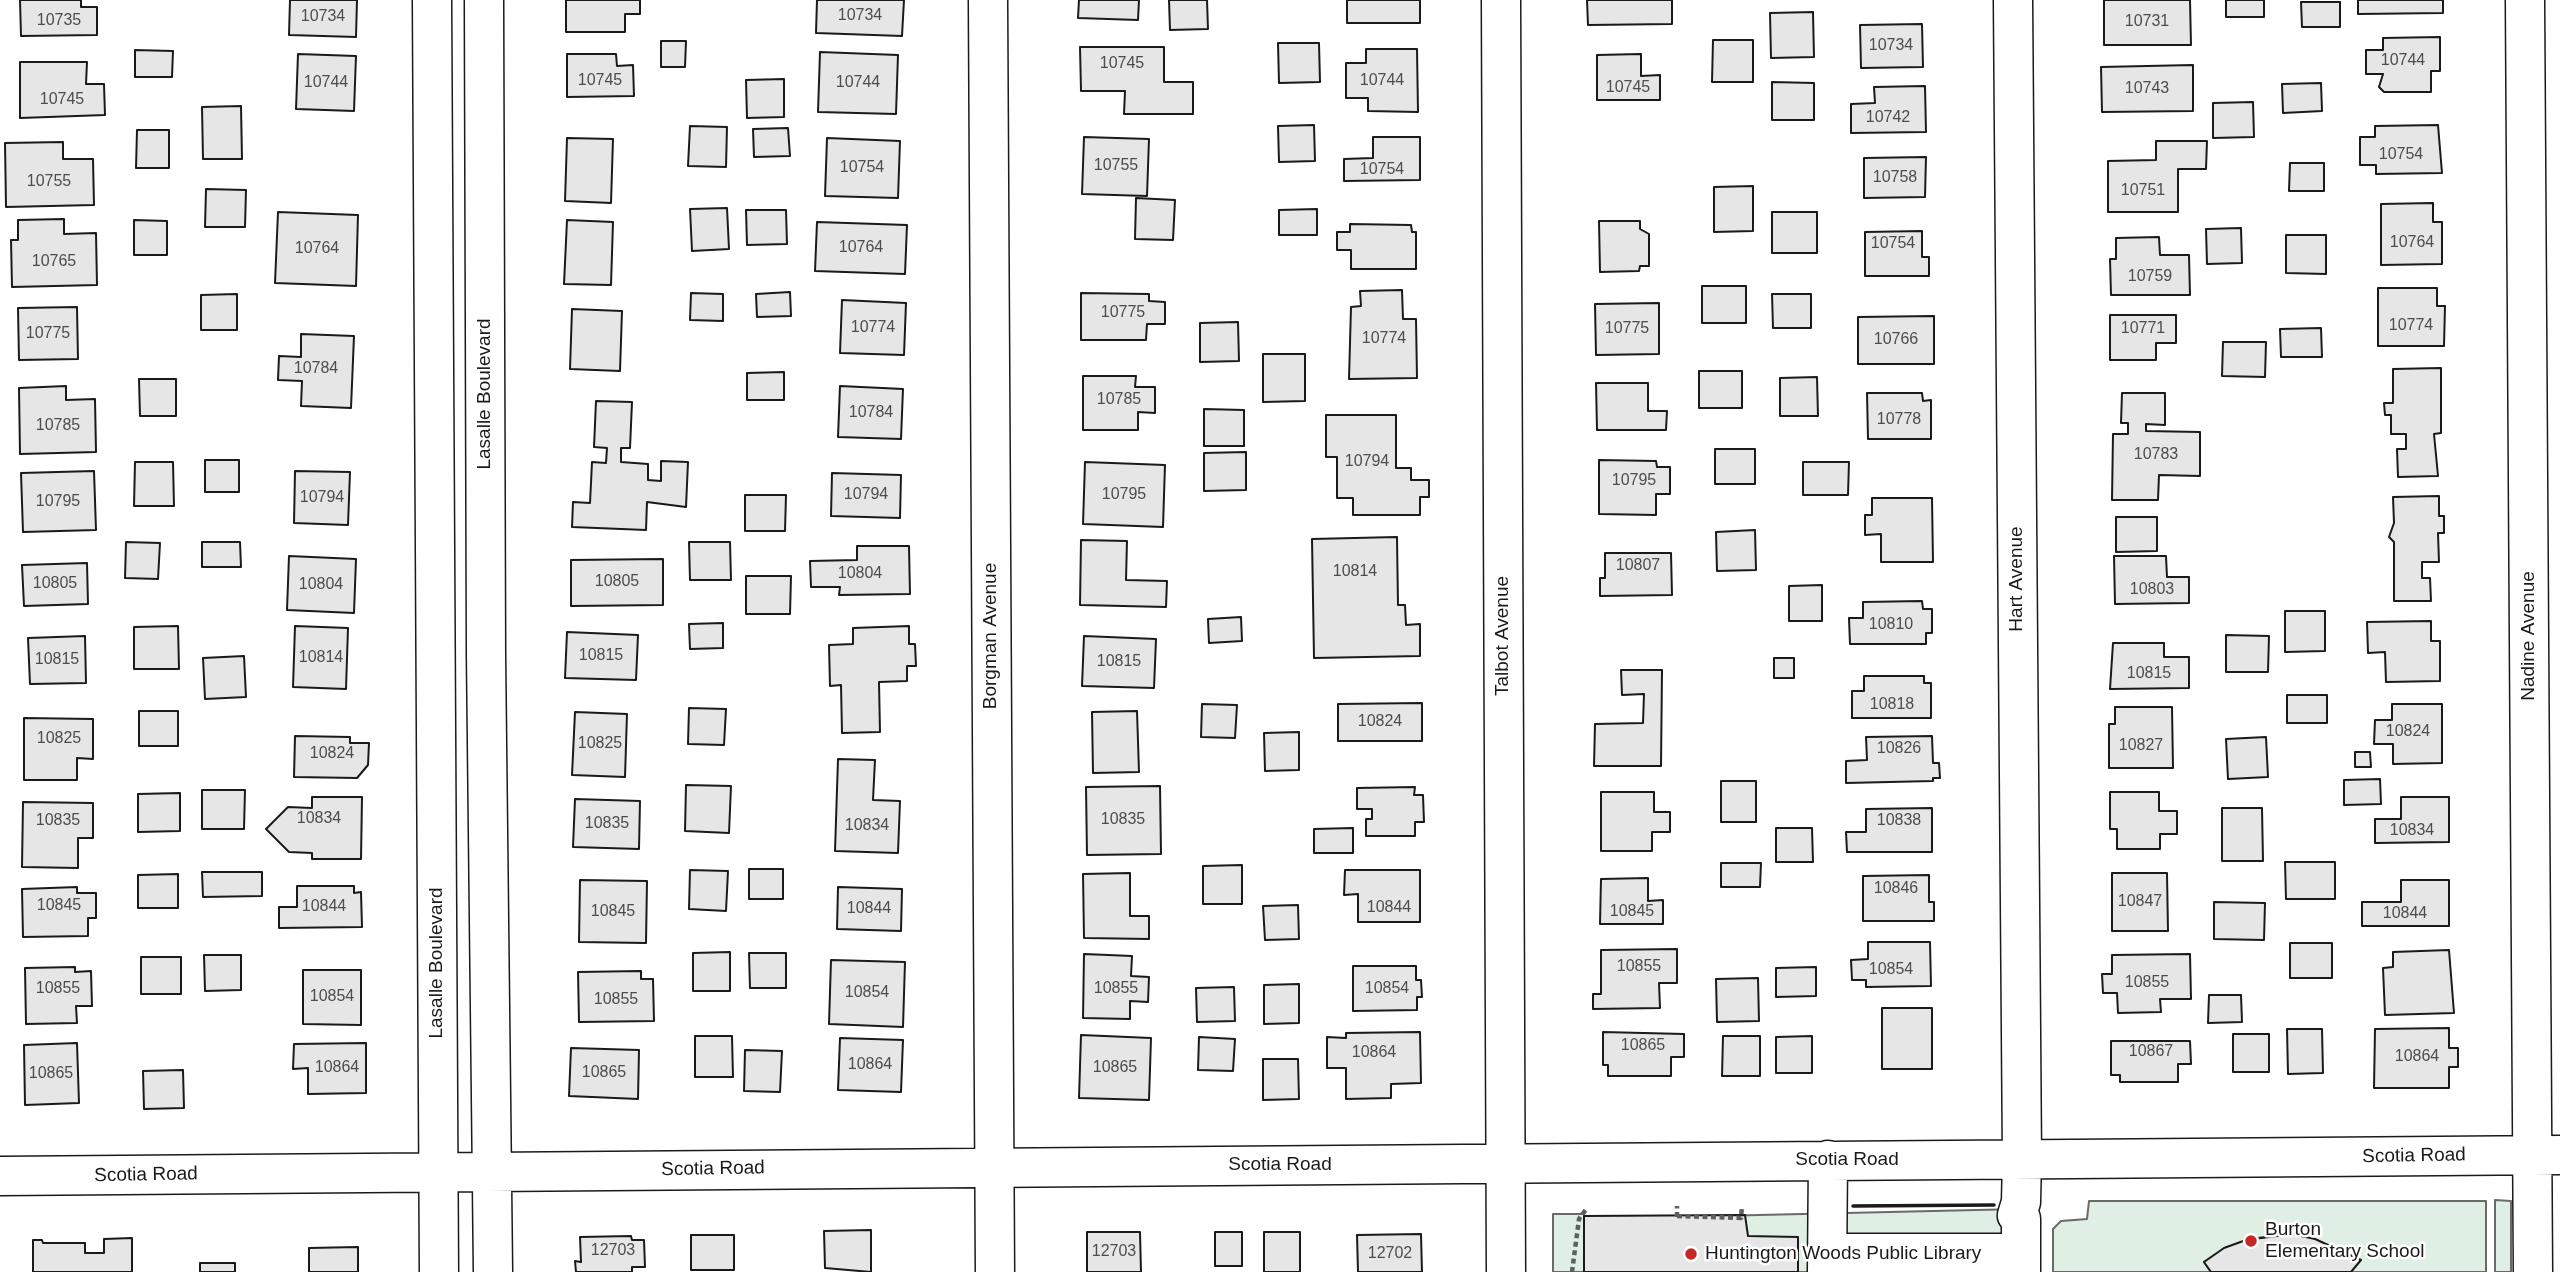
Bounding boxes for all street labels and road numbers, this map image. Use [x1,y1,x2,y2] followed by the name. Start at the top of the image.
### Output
[474,318,496,470] street label: Lasalle Boulevard
[2006,526,2028,632] street label: Hart Avenue
[980,563,1002,709] street label: Borgman Avenue
[2518,571,2540,701] street label: Nadine Avenue
[1492,576,1514,696] street label: Talbot Avenue
[426,887,448,1039] street label: Lasalle Boulevard
[2362,1144,2466,1168] street label: Scotia Road
[1795,1149,1899,1171] street label: Scotia Road
[1228,1154,1332,1176] street label: Scotia Road
[661,1157,765,1181] street label: Scotia Road
[94,1163,198,1187] street label: Scotia Road

